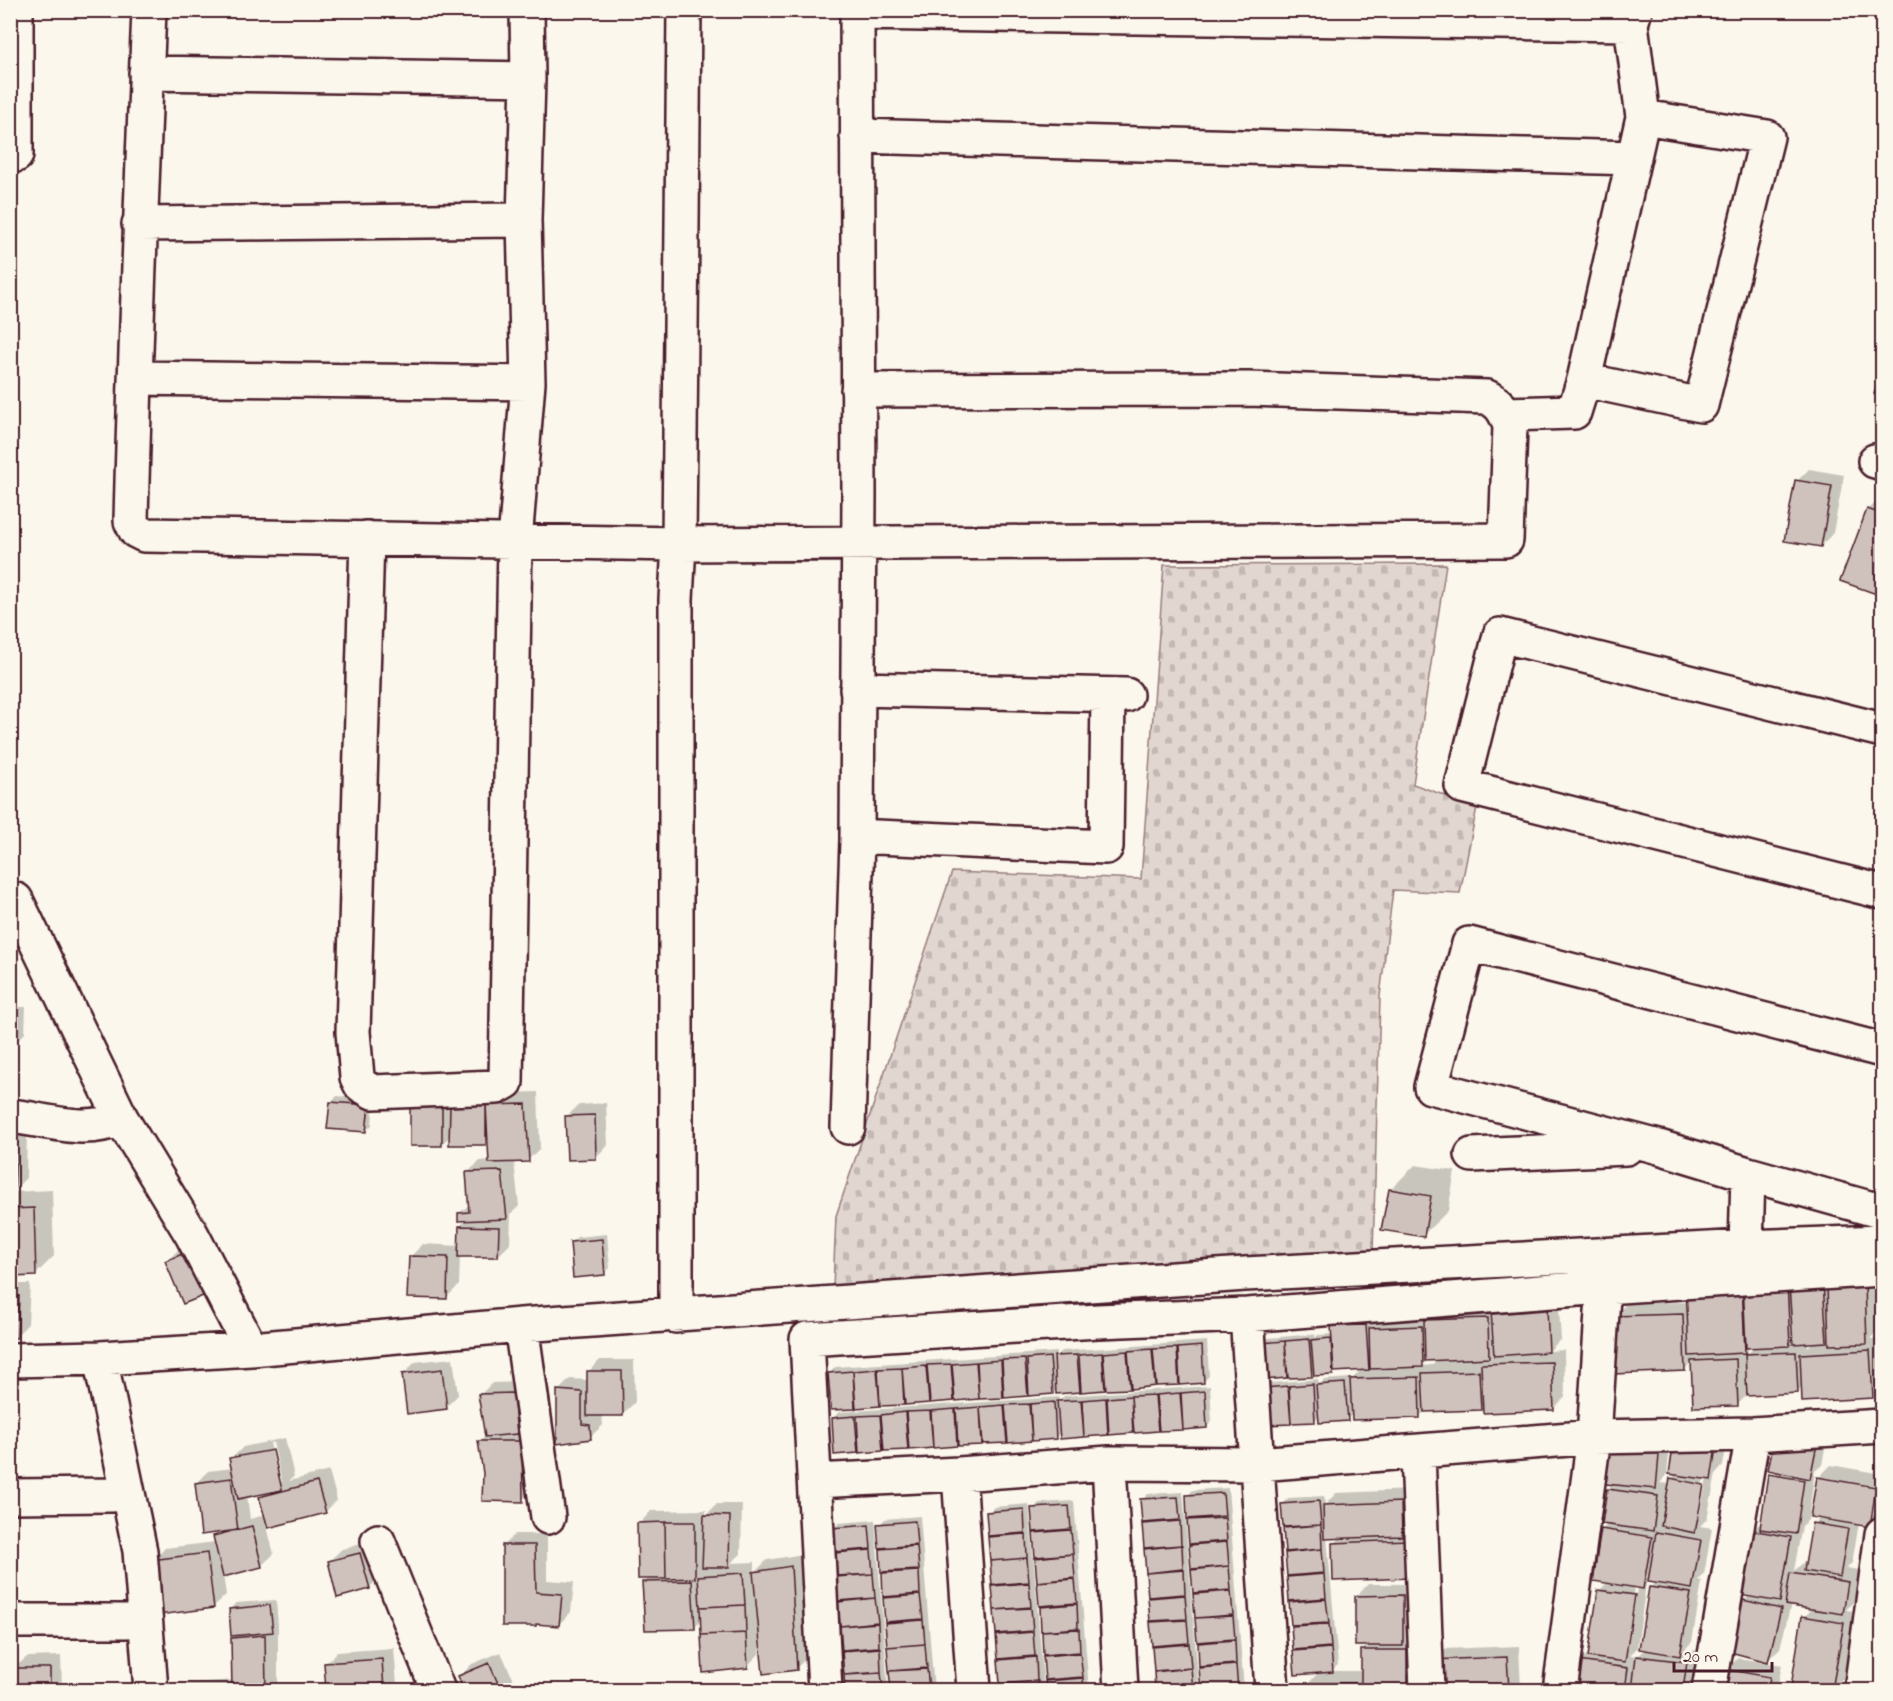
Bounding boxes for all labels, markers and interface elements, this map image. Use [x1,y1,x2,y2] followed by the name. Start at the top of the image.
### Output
[1674,1635,1772,1673] scale bar
[1683,1645,1718,1671] text: 20 m

